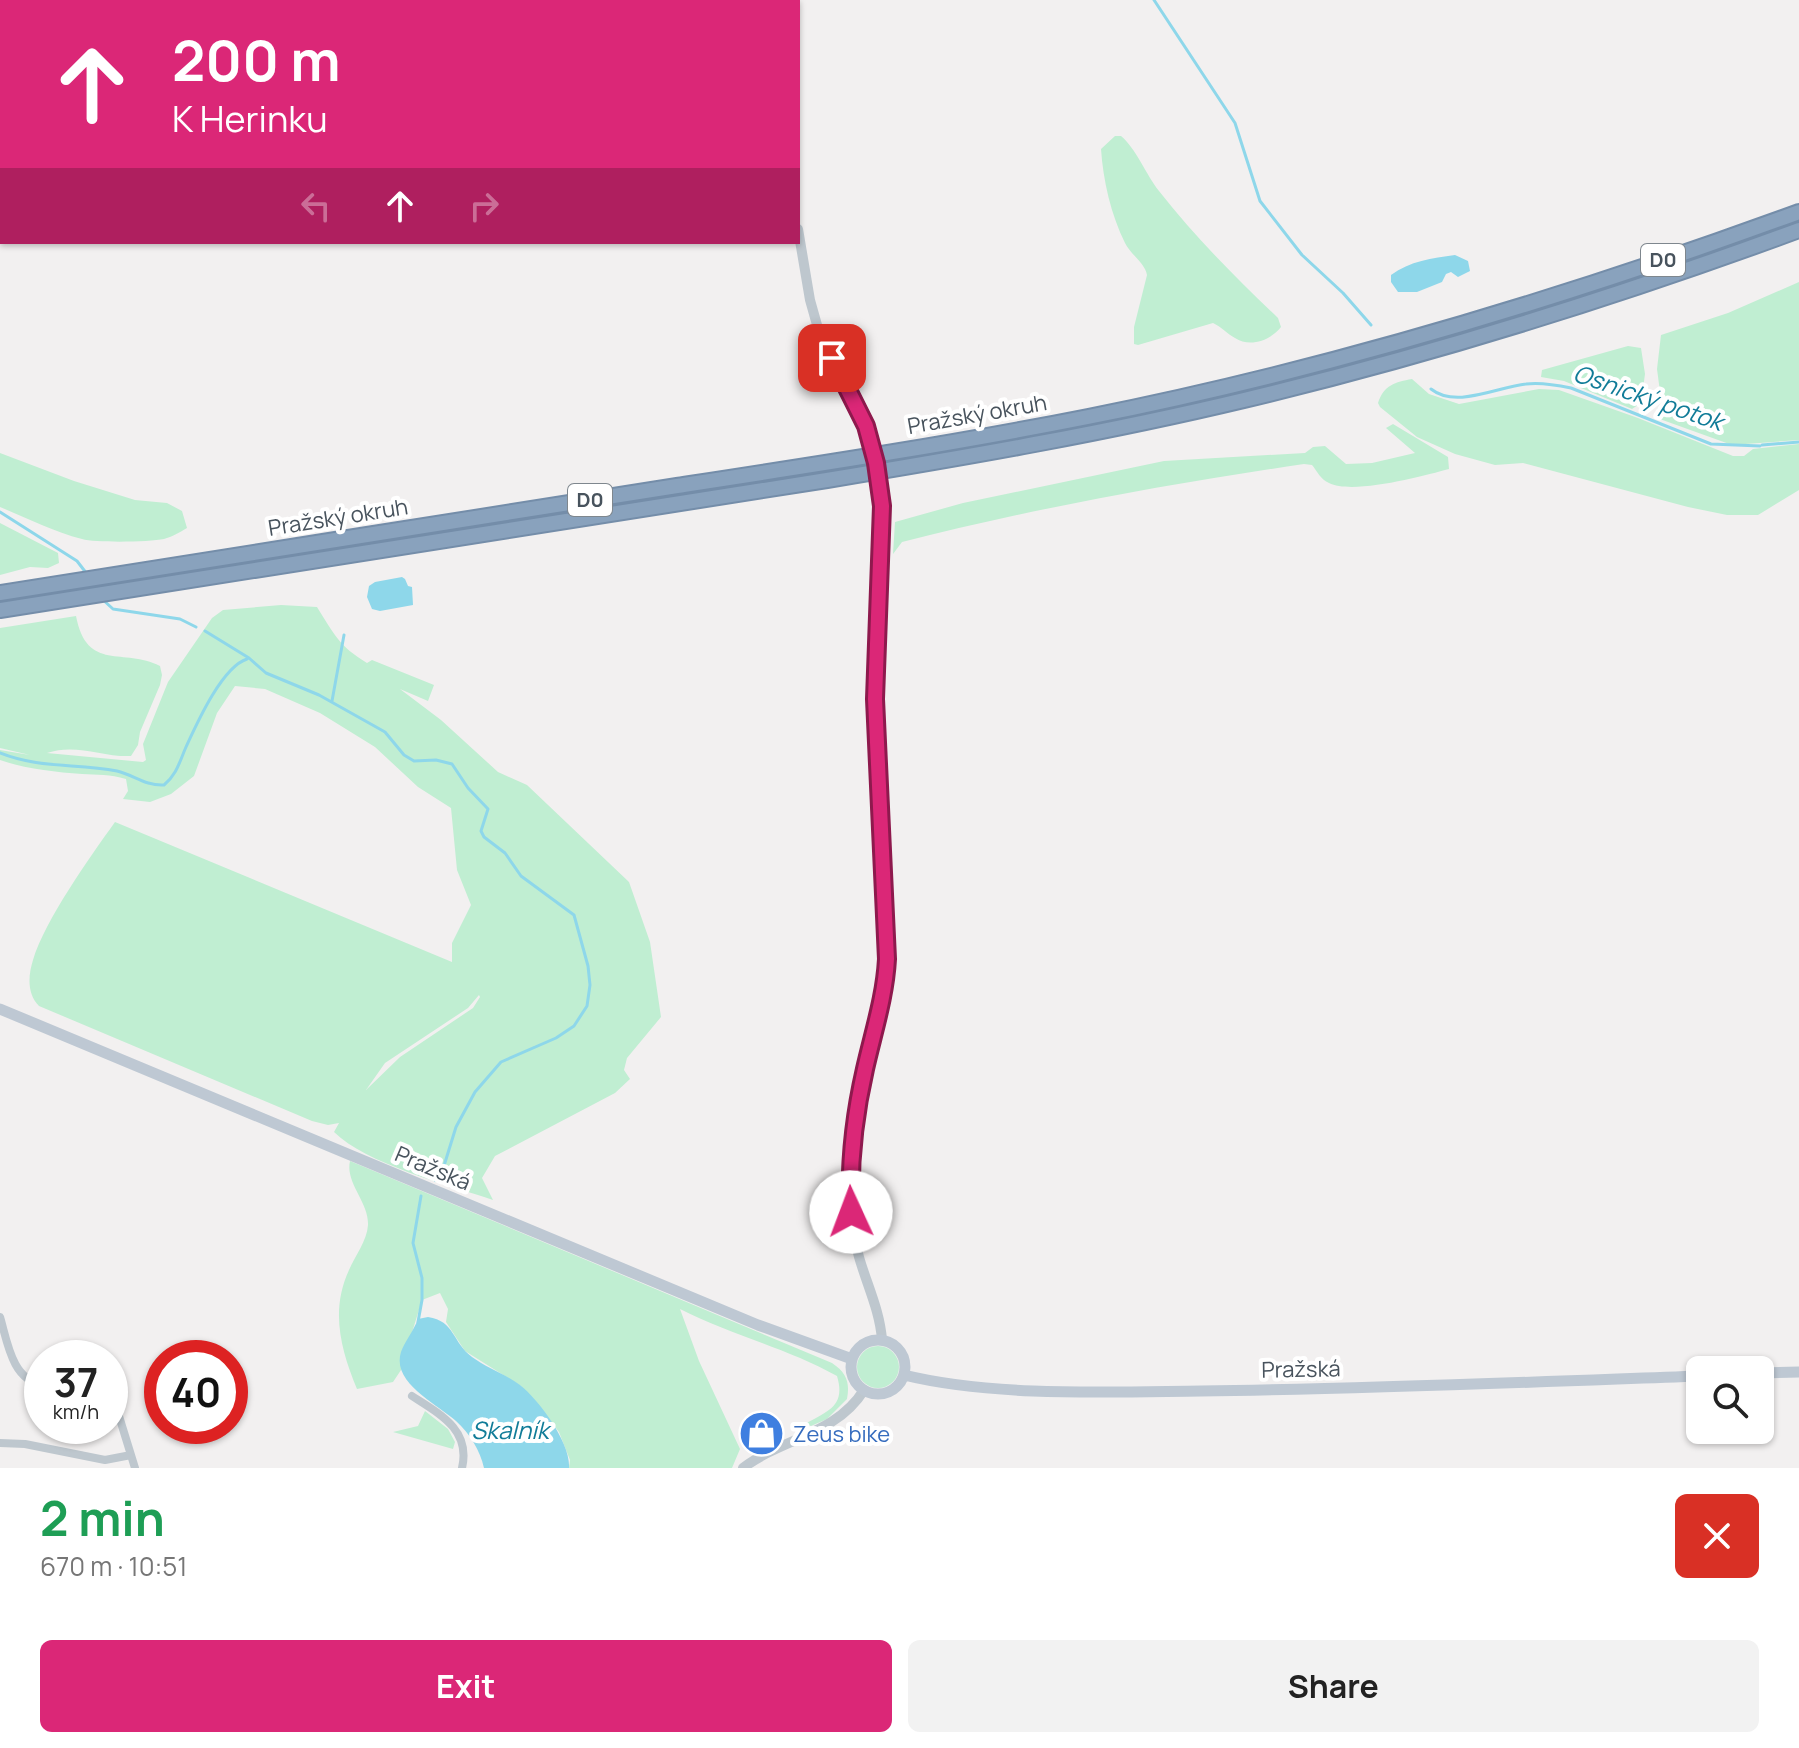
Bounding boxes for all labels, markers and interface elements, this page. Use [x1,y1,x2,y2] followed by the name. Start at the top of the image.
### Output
[172,21,341,98] text: 200 m
[40,32,144,136] icon: ahead
[172,94,328,143] text: K Herinku
[294,184,338,228] icon: left
[378,184,422,228] icon: ahead
[462,184,506,228] icon: right
[1641,244,1685,276] road number: D0
[798,324,866,392] pin
[810,336,854,380] icon: arrive
[1569,356,1731,439] water label: Osnický potok
[905,387,1049,441] street label: Pražský okruh
[568,484,612,516] road number: D0
[266,491,410,543] street label: Pražský okruh
[391,1139,475,1197] street label: Pražská
[809,1170,893,1254] position arrow
[144,1340,248,1444] speed limit sign: 40
[1261,1353,1341,1385] street label: Pražská
[54,1354,98,1409] text: 37
[1686,1356,1774,1444] map controls
[1686,1356,1774,1444] button: search
[53,1398,99,1425] text: km/h
[738,1410,786,1458] shop icon: Zeus bike
[471,1413,552,1446] water label: Skalník
[793,1419,890,1449] place label: Zeus bike
[40,1485,165,1550] text: 2 min
[1675,1494,1759,1578] button: close
[40,1548,188,1584] text: 670 m · 10:51
[40,1640,892,1732] button: Exit
[908,1640,1759,1732] button: Share

